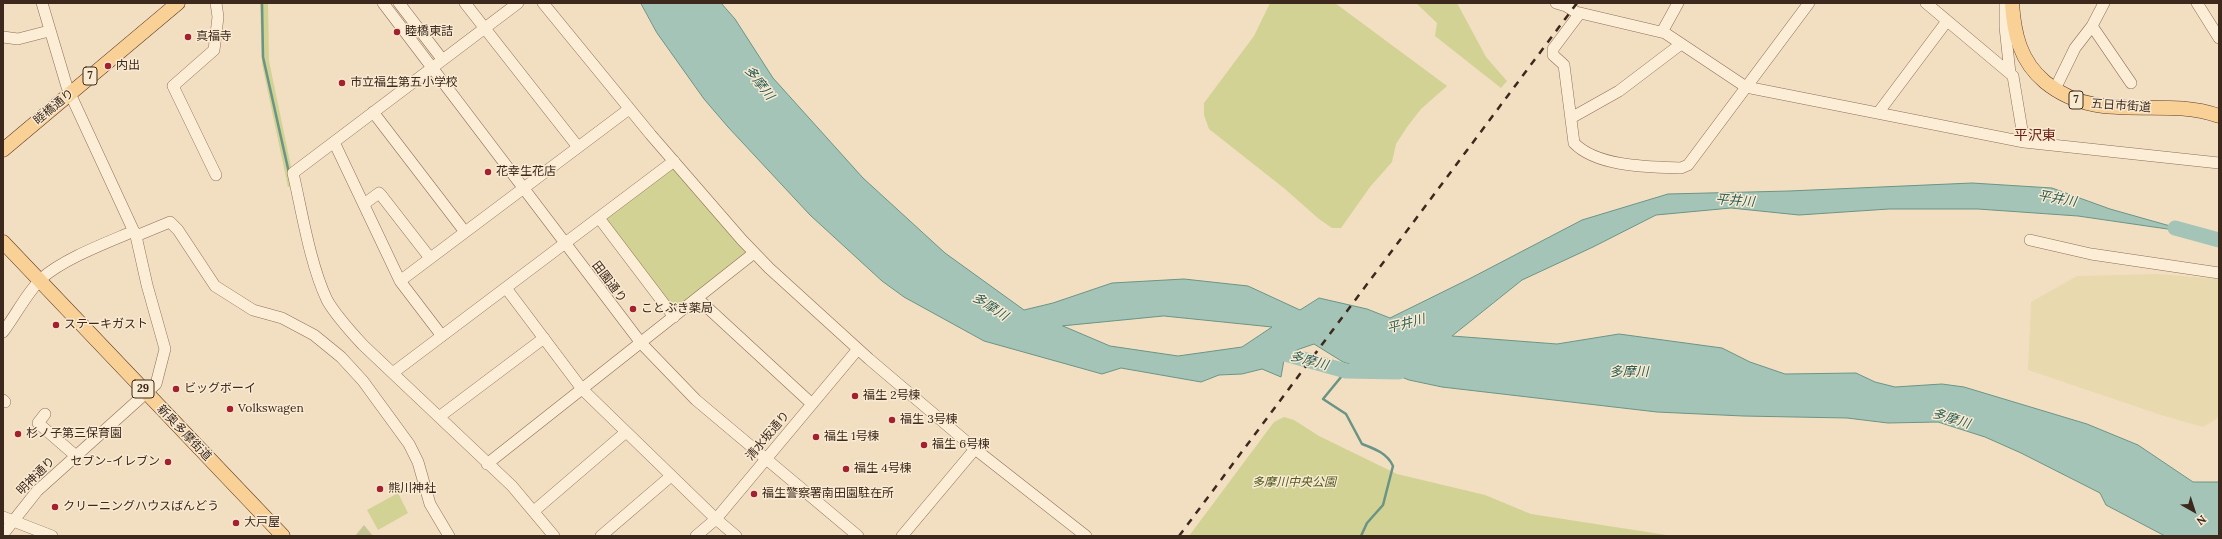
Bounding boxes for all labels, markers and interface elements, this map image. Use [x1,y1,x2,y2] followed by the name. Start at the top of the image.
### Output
[405,25,453,39] place label: 睦橋東詰
[392,27,402,37] marker: 睦橋東詰
[196,30,232,44] place label: 真福寺
[183,32,193,42] marker: 真福寺
[116,59,140,73] place label: 内出
[103,61,113,71] marker: 内出
[741,63,777,103] water label: 多摩川
[83,67,97,85] road number: 7
[350,76,458,90] place label: 市立福生第五小学校
[337,78,347,88] marker: 市立福生第五小学校
[31,86,77,128] street label: 睦橋通り
[2069,91,2083,109] road number: 7
[2091,97,2151,115] street label: 五日市街道
[2014,128,2056,144] district label: 平沢東
[496,165,556,179] place label: 花幸生花店
[483,167,493,177] marker: 花幸生花店
[2036,188,2078,210] water label: 平井川
[1715,192,1755,210] water label: 平井川
[589,258,629,306] street label: 田園通り
[969,290,1011,324] water label: 多摩川
[641,302,713,316] place label: ことぶき薬局
[628,304,638,314] marker: ことぶき薬局
[1385,311,1427,337] water label: 平井川
[64,318,148,332] place label: ステーキガスト
[51,320,61,330] marker: ステーキガスト
[1288,348,1330,374] water label: 多摩川
[1610,364,1648,380] water label: 多摩川
[132,380,154,398] road number: 29
[184,382,256,396] place label: ビッグボーイ
[171,384,181,394] marker: ビッグボーイ
[863,389,921,403] place label: 福生 2号棟
[850,391,860,401] marker: 福生 2号棟
[154,402,214,464] street label: 新奥多摩街道
[238,402,304,416] place label: Volkswagen
[225,404,235,414] marker: Volkswagen
[1930,406,1972,432] water label: 多摩川
[743,408,793,464] street label: 清水坂通り
[900,413,958,427] place label: 福生 3号棟
[887,415,897,425] marker: 福生 3号棟
[26,427,122,441] place label: 杉ノ子第三保育園
[13,429,23,439] marker: 杉ノ子第三保育園
[824,430,880,444] place label: 福生 1号棟
[811,432,821,442] marker: 福生 1号棟
[932,438,990,452] place label: 福生 6号棟
[919,440,929,450] marker: 福生 6号棟
[14,454,58,498] street label: 明神通り
[70,455,160,469] place label: セブン-イレブン
[163,457,173,467] marker: セブン-イレブン
[854,462,912,476] place label: 福生 4号棟
[841,464,851,474] marker: 福生 4号棟
[1252,476,1336,490] park label: 多摩川中央公園
[388,482,436,496] place label: 熊川神社
[375,484,385,494] marker: 熊川神社
[762,487,894,501] place label: 福生警察署南田園駐在所
[749,489,759,499] marker: 福生警察署南田園駐在所
[2174,491,2214,531] north arrow
[63,500,219,514] place label: クリーニングハウスばんどう
[50,502,60,512] marker: クリーニングハウスばんどう
[2194,512,2209,528] text: N
[244,516,280,530] place label: 大戸屋
[231,518,241,528] marker: 大戸屋

